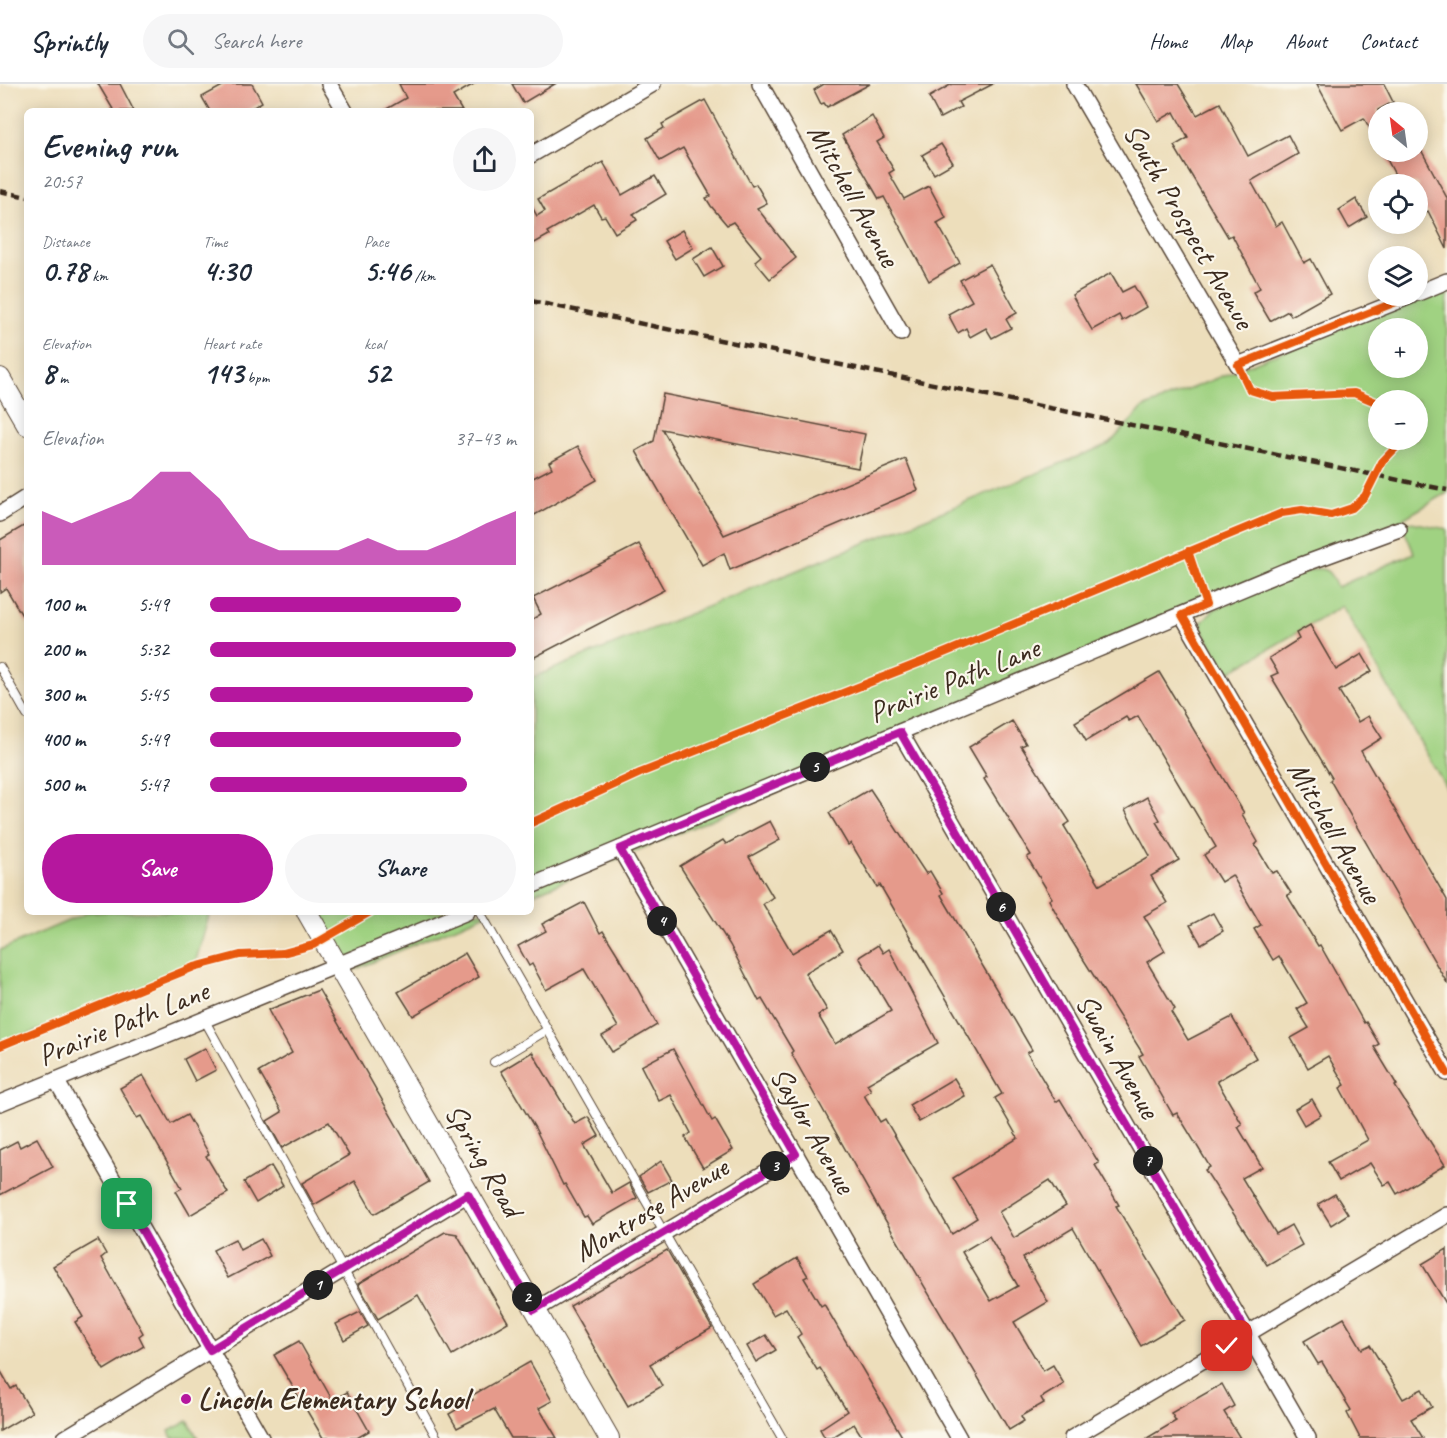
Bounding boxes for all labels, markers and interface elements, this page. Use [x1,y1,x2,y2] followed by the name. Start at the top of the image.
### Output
[143,14,563,68] search box
[30,24,107,59] text: Sprintly
[164,25,197,58] icon: search
[212,27,301,55] text: Search here
[1149,28,1187,54] text: Home
[1220,28,1252,54] text: Map
[1285,28,1327,54] text: About
[1360,28,1417,54] text: Contact
[1368,102,1428,162] north arrow
[1368,102,1428,450] map controls
[799,117,910,275] street label: Mitchell Avenue
[1115,117,1264,337] street label: South Prospect Avenue
[42,125,177,167] text: Evening run
[453,128,516,191] button: share
[42,169,82,194] text: 20:57
[1368,174,1428,234] button: locate
[42,232,90,252] text: Distance
[203,232,227,252] text: Time
[364,232,389,252] text: Pace
[1368,246,1428,306] button: layers
[42,252,88,290] text: 0.78
[203,252,249,290] text: 4:30
[364,252,411,290] text: 5:46
[88,266,108,286] text: km
[411,266,435,286] text: /km
[1368,318,1428,378] button: +
[42,334,91,354] text: Elevation
[203,334,261,354] text: Heart rate
[364,334,385,354] text: kcal
[42,354,56,392] text: 8
[203,354,244,392] text: 143
[364,354,391,392] text: 52
[56,368,68,388] text: m
[244,368,269,388] text: bpm
[1368,390,1428,450] button: −
[42,426,104,451] text: Elevation
[455,426,516,451] text: 37–43 m
[42,592,85,617] text: 100 m
[138,592,169,617] text: 5:49
[863,628,1047,731] street label: Prairie Path Lane
[42,637,85,662] text: 200 m
[138,637,169,662] text: 5:32
[42,682,85,707] text: 300 m
[138,682,169,707] text: 5:45
[42,727,85,752] text: 400 m
[138,727,169,752] text: 5:49
[800,752,830,782] pin: 5
[1279,754,1392,912] street label: Mitchell Avenue
[812,757,818,777] text: 5
[42,772,85,797] text: 500 m
[138,772,169,797] text: 5:47
[42,834,273,903] button: Save
[285,834,516,903] button: Share
[986,892,1016,922] pin: 6
[997,897,1005,917] text: 6
[647,906,677,936] pin: 4
[658,911,666,931] text: 4
[32,971,216,1074] street label: Prairie Path Lane
[1067,987,1170,1127] street label: Swain Avenue
[762,1060,865,1202] street label: Saylor Avenue
[436,1097,534,1227] street label: Spring Road
[1133,1146,1163,1176] pin: 7
[567,1147,737,1270] street label: Montrose Avenue
[760,1151,790,1181] pin: 3
[1144,1151,1152,1171] text: 7
[771,1156,779,1176] text: 3
[101,1178,152,1229] pin
[110,1187,143,1220] icon: arrive
[303,1270,333,1300] pin: 1
[314,1275,322,1295] text: 1
[512,1282,542,1312] pin: 2
[523,1287,531,1307] text: 2
[1201,1320,1252,1371] pin
[1210,1329,1243,1362] icon: check
[198,1380,474,1418] place label: Lincoln Elementary School
[179,1392,193,1406] marker: Lincoln Elementary School

